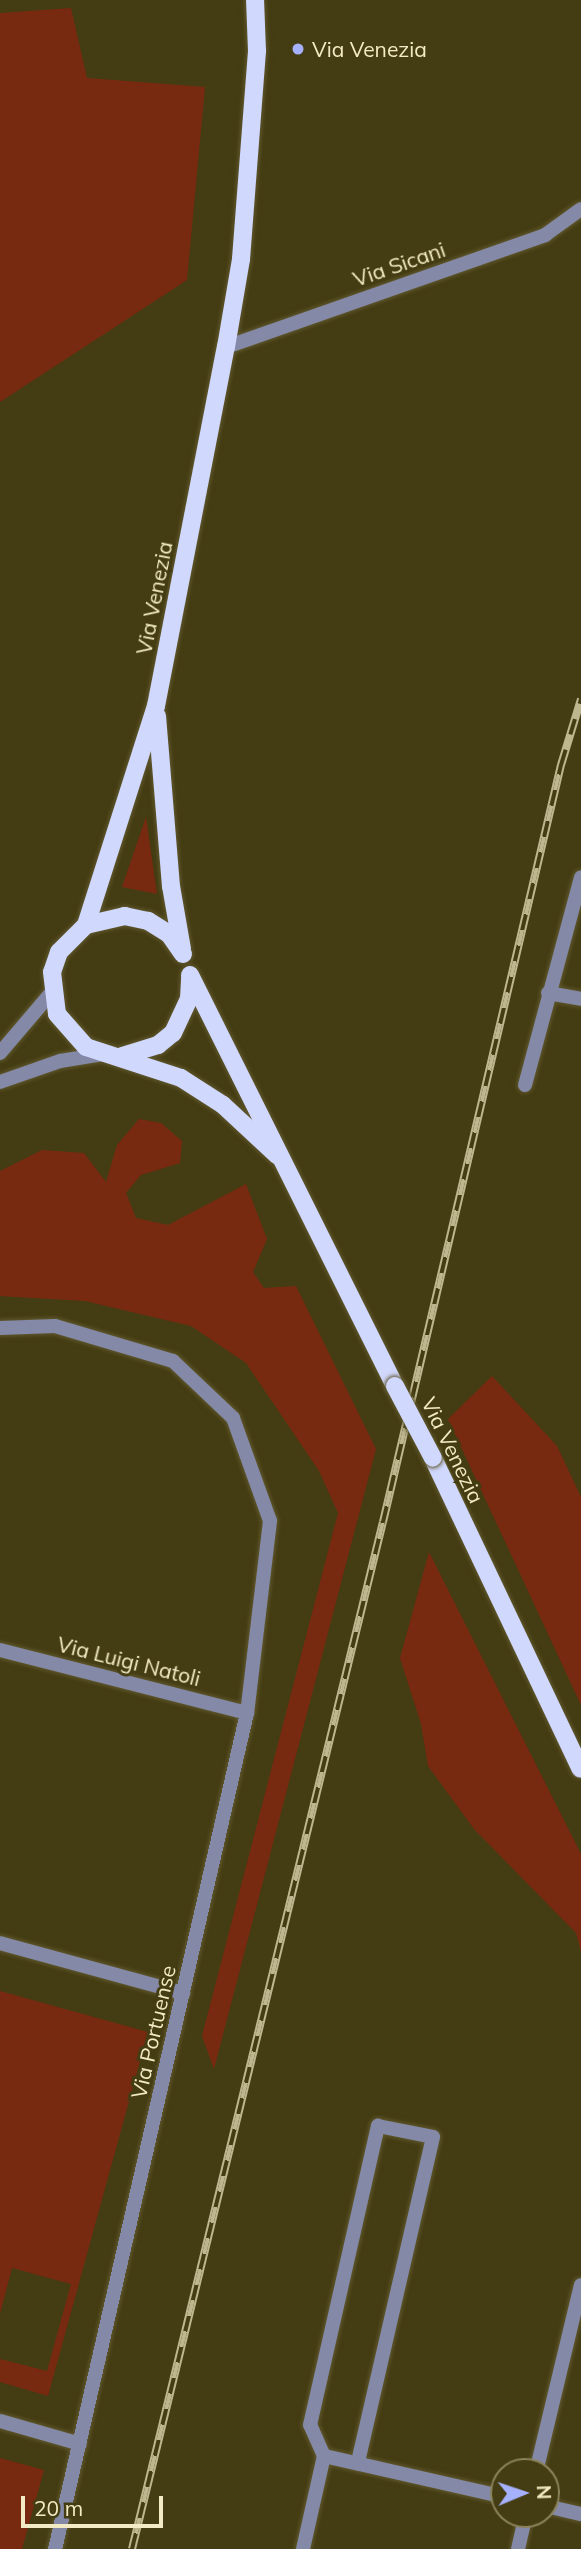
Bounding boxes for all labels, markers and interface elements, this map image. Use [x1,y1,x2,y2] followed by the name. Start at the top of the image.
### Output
[312,36,427,62] place label: Via Venezia
[290,41,306,57] marker: Via Venezia
[349,236,449,292] street label: Via Sicani
[131,539,177,657] street label: Via Venezia
[417,1393,489,1507] street label: Via Venezia
[55,1631,203,1691] street label: Via Luigi Natoli
[125,1963,181,2101] street label: Via Portuense
[490,2458,560,2528] north arrow
[24,2482,166,2526] scale bar
[532,2485,556,2500] text: N
[34,2495,83,2521] text: 20 m

